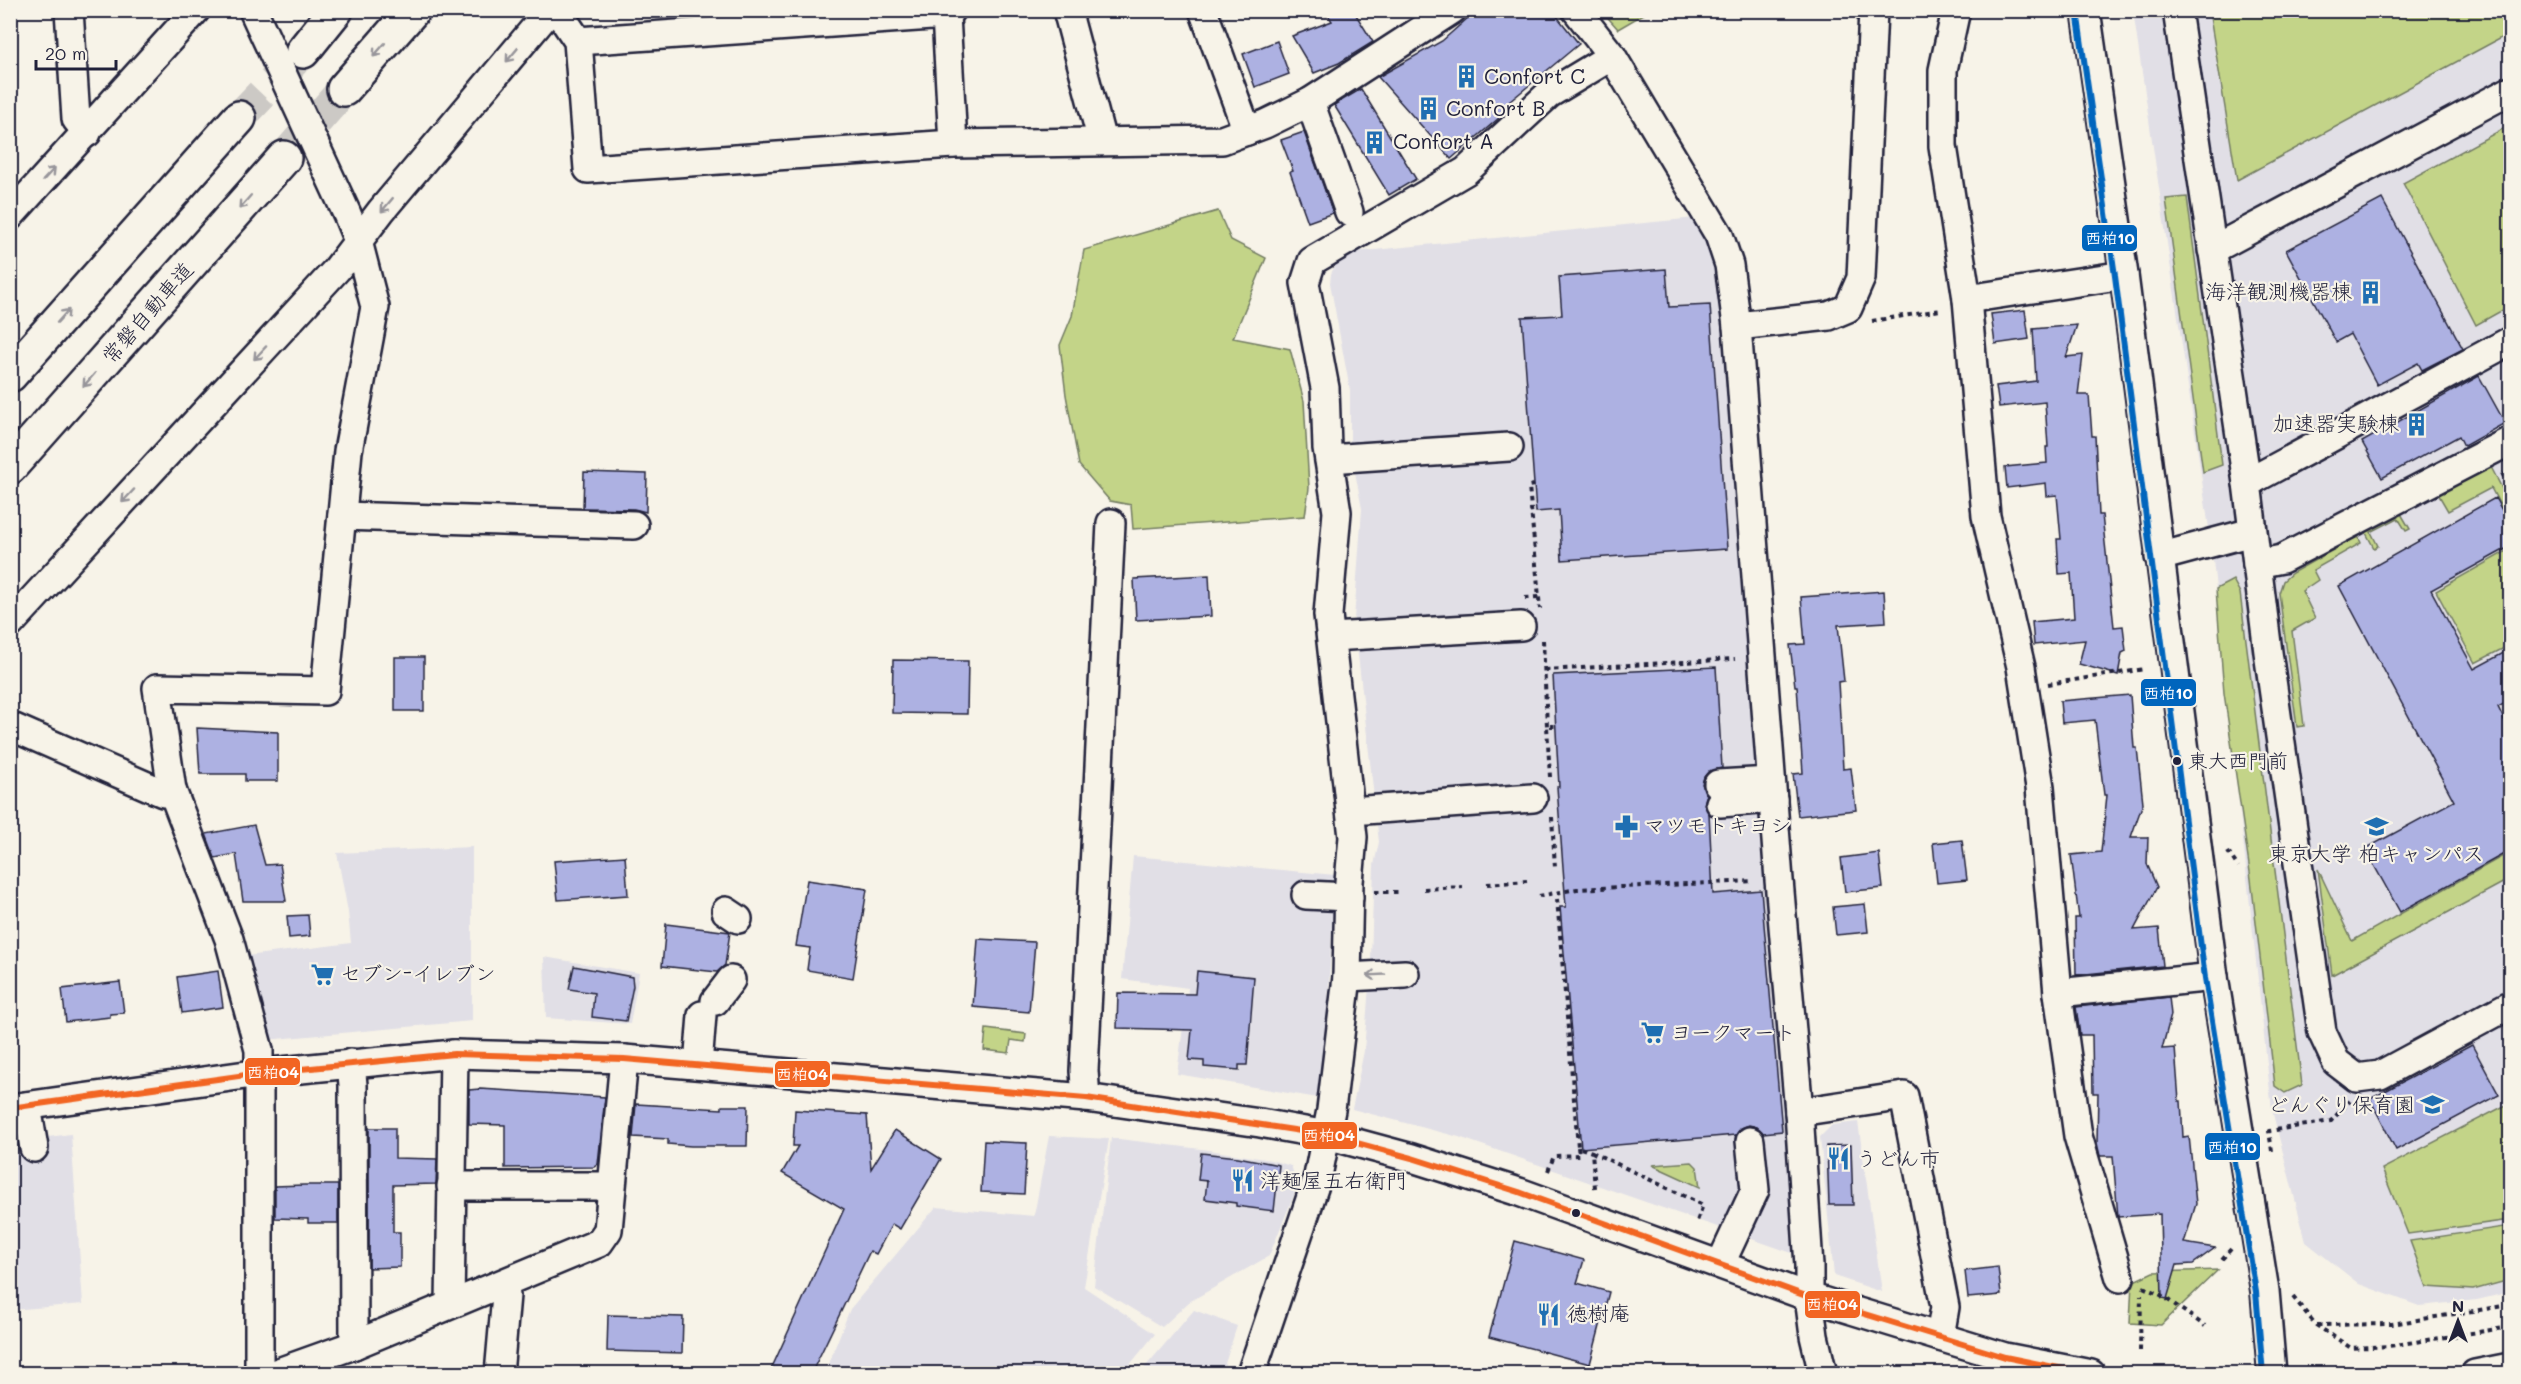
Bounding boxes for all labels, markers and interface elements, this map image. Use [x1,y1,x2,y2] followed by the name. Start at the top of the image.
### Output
[36,33,116,71] scale bar
[45,41,86,65] text: 20 m
[372,42,386,57] one-way arrow
[505,47,519,62] one-way arrow
[1484,62,1585,89] place label: Confort C
[1453,64,1479,90] building icon: Confort C
[1446,94,1545,121] place label: Confort B
[1415,96,1441,122] building icon: Confort B
[1393,127,1494,154] place label: Confort A
[1362,129,1388,155] building icon: Confort A
[42,167,56,182] one-way arrow
[238,194,252,209] one-way arrow
[380,197,393,213] one-way arrow
[2081,224,2138,252] line badge: 西柏10
[2085,227,2135,248] text: 西柏10
[95,256,198,368] street label: 常磐自動車道
[2205,277,2352,304] place label: 海洋観測機器棟
[2357,279,2383,305] building icon: 海洋観測機器棟
[56,309,70,324] one-way arrow
[253,345,267,360] one-way arrow
[82,372,96,387] one-way arrow
[2273,409,2399,436] place label: 加速器実験棟
[2404,411,2430,437] building icon: 加速器実験棟
[121,489,135,504] one-way arrow
[2140,678,2197,707] line badge: 西柏10
[2143,682,2193,703] text: 西柏10
[2188,747,2288,773] place label: 東大西門前
[2171,755,2183,767] marker: 東大西門前
[1644,811,1791,838] place label: マツモトキヨシ
[1613,813,1639,839] pharmacy icon: マツモトキヨシ
[2363,813,2389,839] school or university icon: 東京大学 柏キャンパス
[2268,839,2484,866] place label: 東京大学 柏キャンパス
[340,959,496,986] place label: セブン-イレブン
[309,961,335,987] supermarket icon: セブン-イレブン
[1367,970,1387,981] one-way arrow
[1671,1018,1796,1045] place label: ヨークマート
[1640,1020,1666,1046] supermarket icon: ヨークマート
[244,1057,301,1086] line badge: 西柏04
[774,1060,831,1088] line badge: 西柏04
[247,1061,299,1082] text: 西柏04
[776,1063,828,1084] text: 西柏04
[2268,1090,2415,1117] place label: どんぐり保育園
[2420,1092,2446,1118] school or university icon: どんぐり保育園
[1301,1121,1358,1150] line badge: 西柏04
[1303,1124,1355,1145] text: 西柏04
[2204,1132,2261,1161] line badge: 西柏10
[2207,1136,2257,1157] text: 西柏10
[1856,1144,1940,1171] place label: うどん市
[1825,1146,1851,1172] restaurant icon: うどん市
[1260,1166,1407,1193] place label: 洋麺屋五右衛門
[1229,1168,1255,1194] restaurant icon: 洋麺屋五右衛門
[1570,1207,1582,1219] unlabelled marker
[1804,1290,1861,1319] line badge: 西柏04
[2428,1291,2488,1351] north arrow
[1806,1293,1858,1314] text: 西柏04
[2452,1295,2464,1316] text: N
[1567,1299,1630,1326] place label: 徳樹庵
[1536,1301,1562,1327] restaurant icon: 徳樹庵

